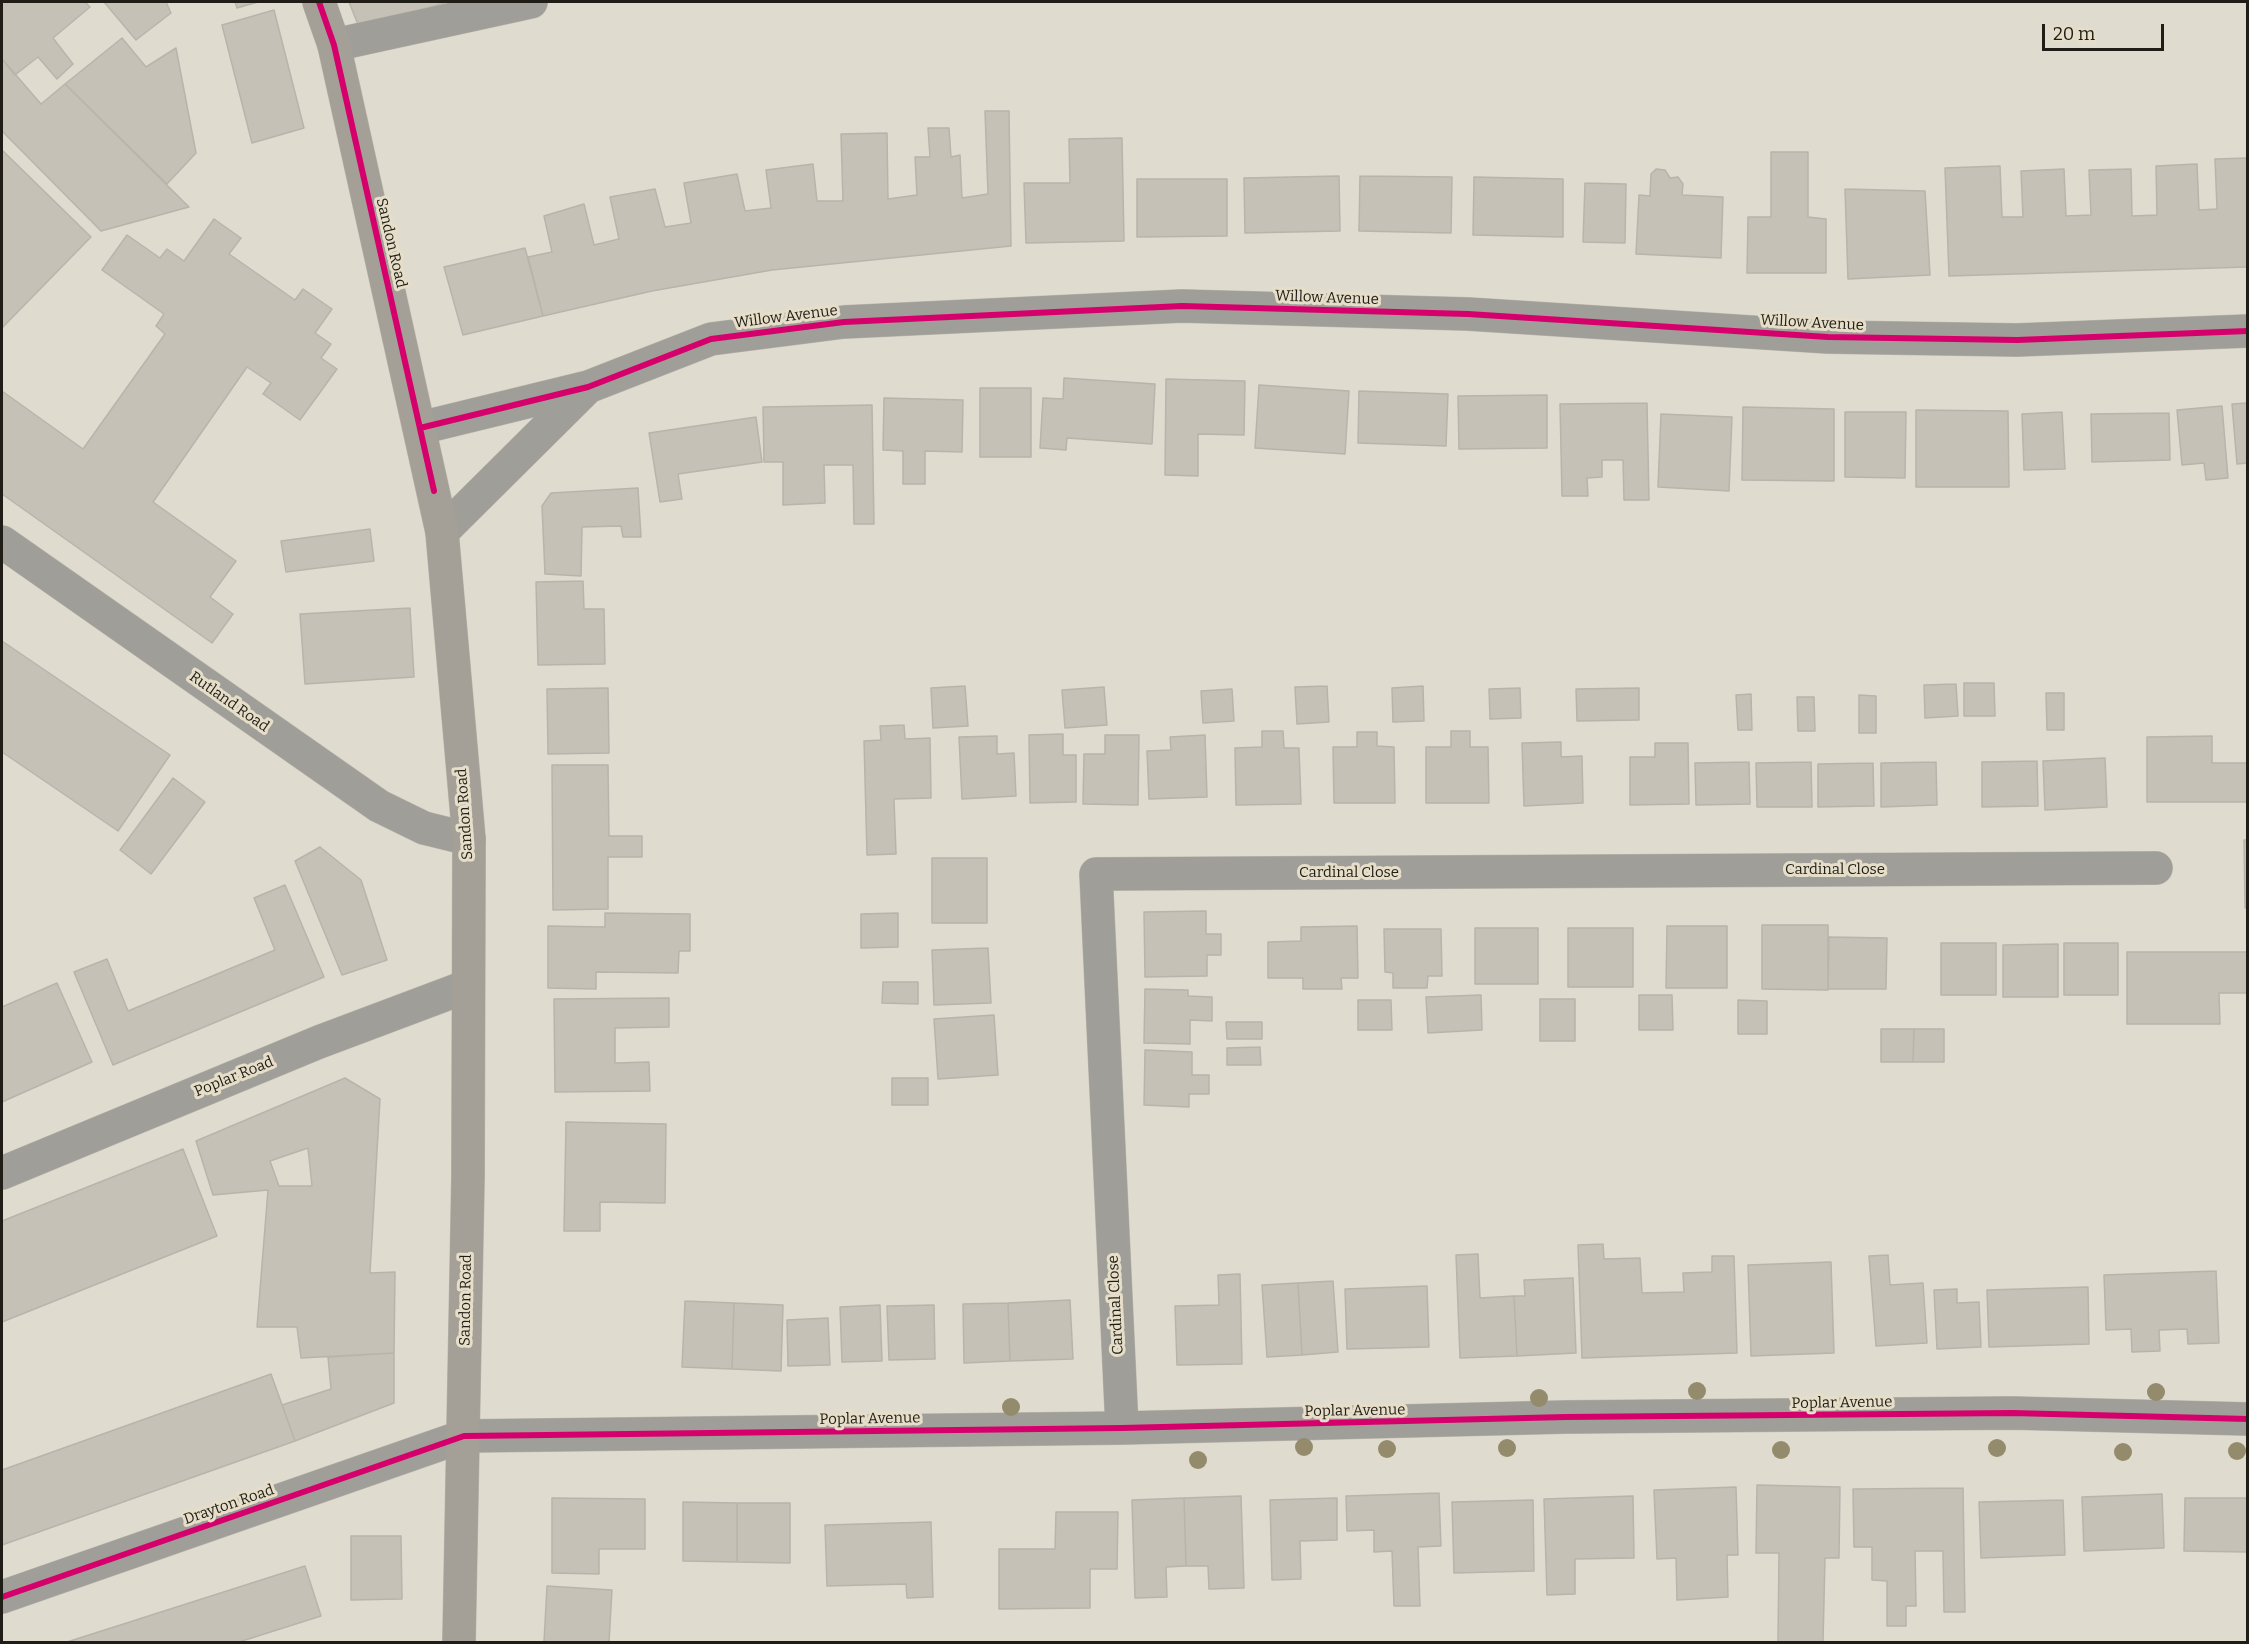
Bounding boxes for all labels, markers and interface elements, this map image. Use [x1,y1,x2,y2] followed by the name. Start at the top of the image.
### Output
[2045,12,2166,50] scale bar
[2053,23,2095,45] text: 20 m
[372,196,410,290] street label: Sandon Road
[1275,287,1379,309] street label: Willow Avenue
[733,302,839,332] street label: Willow Avenue
[1760,311,1864,335] street label: Willow Avenue
[186,668,272,736] street label: Rutland Road
[453,768,477,860] street label: Sandon Road
[1785,861,1885,879] street label: Cardinal Close
[1299,864,1399,882] street label: Cardinal Close
[192,1053,276,1101] street label: Poplar Road
[456,1254,476,1346] street label: Sandon Road
[1104,1255,1128,1355] street label: Cardinal Close
[1791,1393,1893,1413] street label: Poplar Avenue
[1304,1401,1406,1421] street label: Poplar Avenue
[819,1409,921,1429] street label: Poplar Avenue
[182,1481,276,1529] street label: Drayton Road

